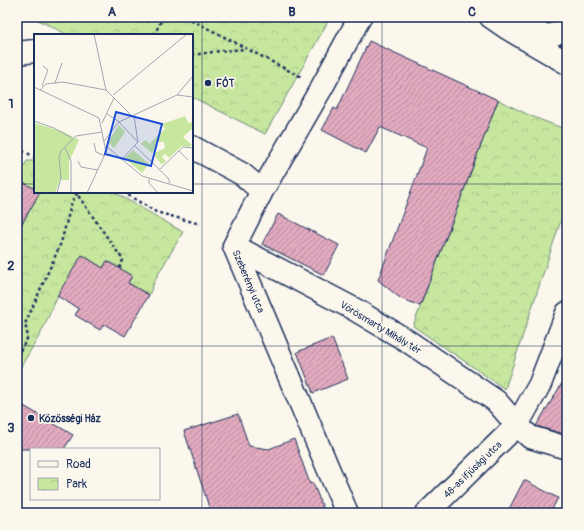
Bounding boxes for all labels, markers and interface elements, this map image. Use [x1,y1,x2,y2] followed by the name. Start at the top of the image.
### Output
[108,4,117,20] text: A
[288,4,296,20] text: B
[468,4,476,20] text: C
[34,34,193,193] inset map
[216,76,235,90] place label: FÓT
[203,78,213,88] marker: FÓT
[8,96,14,112] text: 1
[229,248,267,315] street label: Szeberényi utca
[7,258,15,274] text: 2
[338,299,424,357] street label: Vörösmarty Mihály tér
[26,413,36,423] marker: Közösségi Ház
[39,413,101,425] place label: Közösségi Ház
[7,420,15,436] text: 3
[441,439,505,501] street label: 48-as ifjúsági utca
[30,448,160,500] legend
[66,457,91,472] text: Road
[66,477,87,492] text: Park

